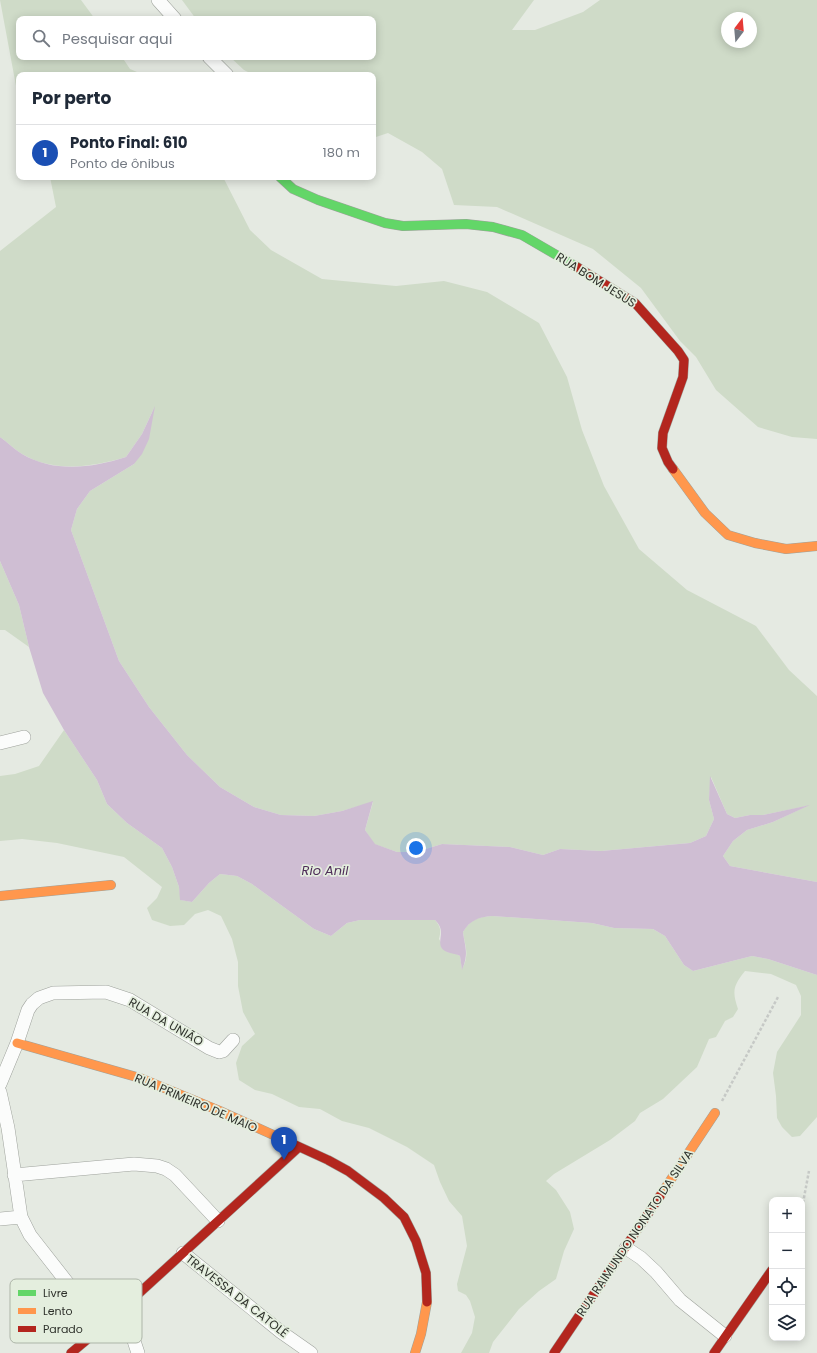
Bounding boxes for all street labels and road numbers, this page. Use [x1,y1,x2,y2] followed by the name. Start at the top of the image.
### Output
[553,248,640,311] street label: RUA BOM JESUS
[126,993,207,1050] street label: RUA DA UNIÃO
[132,1069,260,1136] street label: RUA PRIMEIRO DE MAIO
[572,1146,697,1319] street label: RUA RAIMUNDO NONATO DA SILVA
[182,1250,292,1341] street label: TRAVESSA DA CATOLÉ

